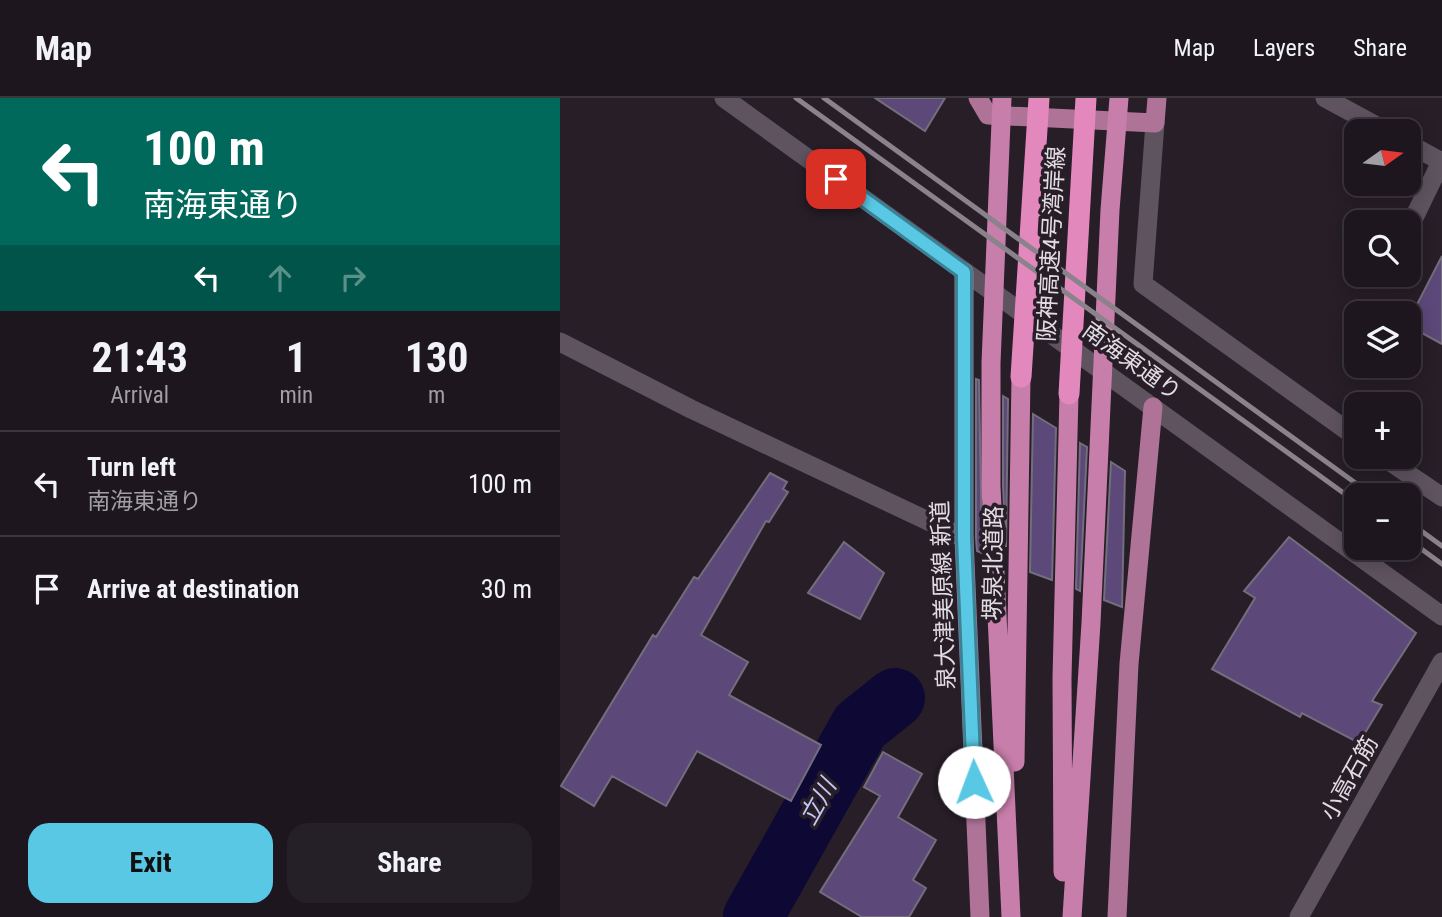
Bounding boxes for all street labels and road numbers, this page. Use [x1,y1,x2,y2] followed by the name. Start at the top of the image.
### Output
[1033,146,1070,342] street label: 阪神高速4号湾岸線
[1077,317,1186,406] street label: 南海東通り
[927,500,960,690] street label: 泉大津美原線 新道
[979,505,1008,621] street label: 堺泉北道路
[1315,731,1384,825] street label: 小高石筋

